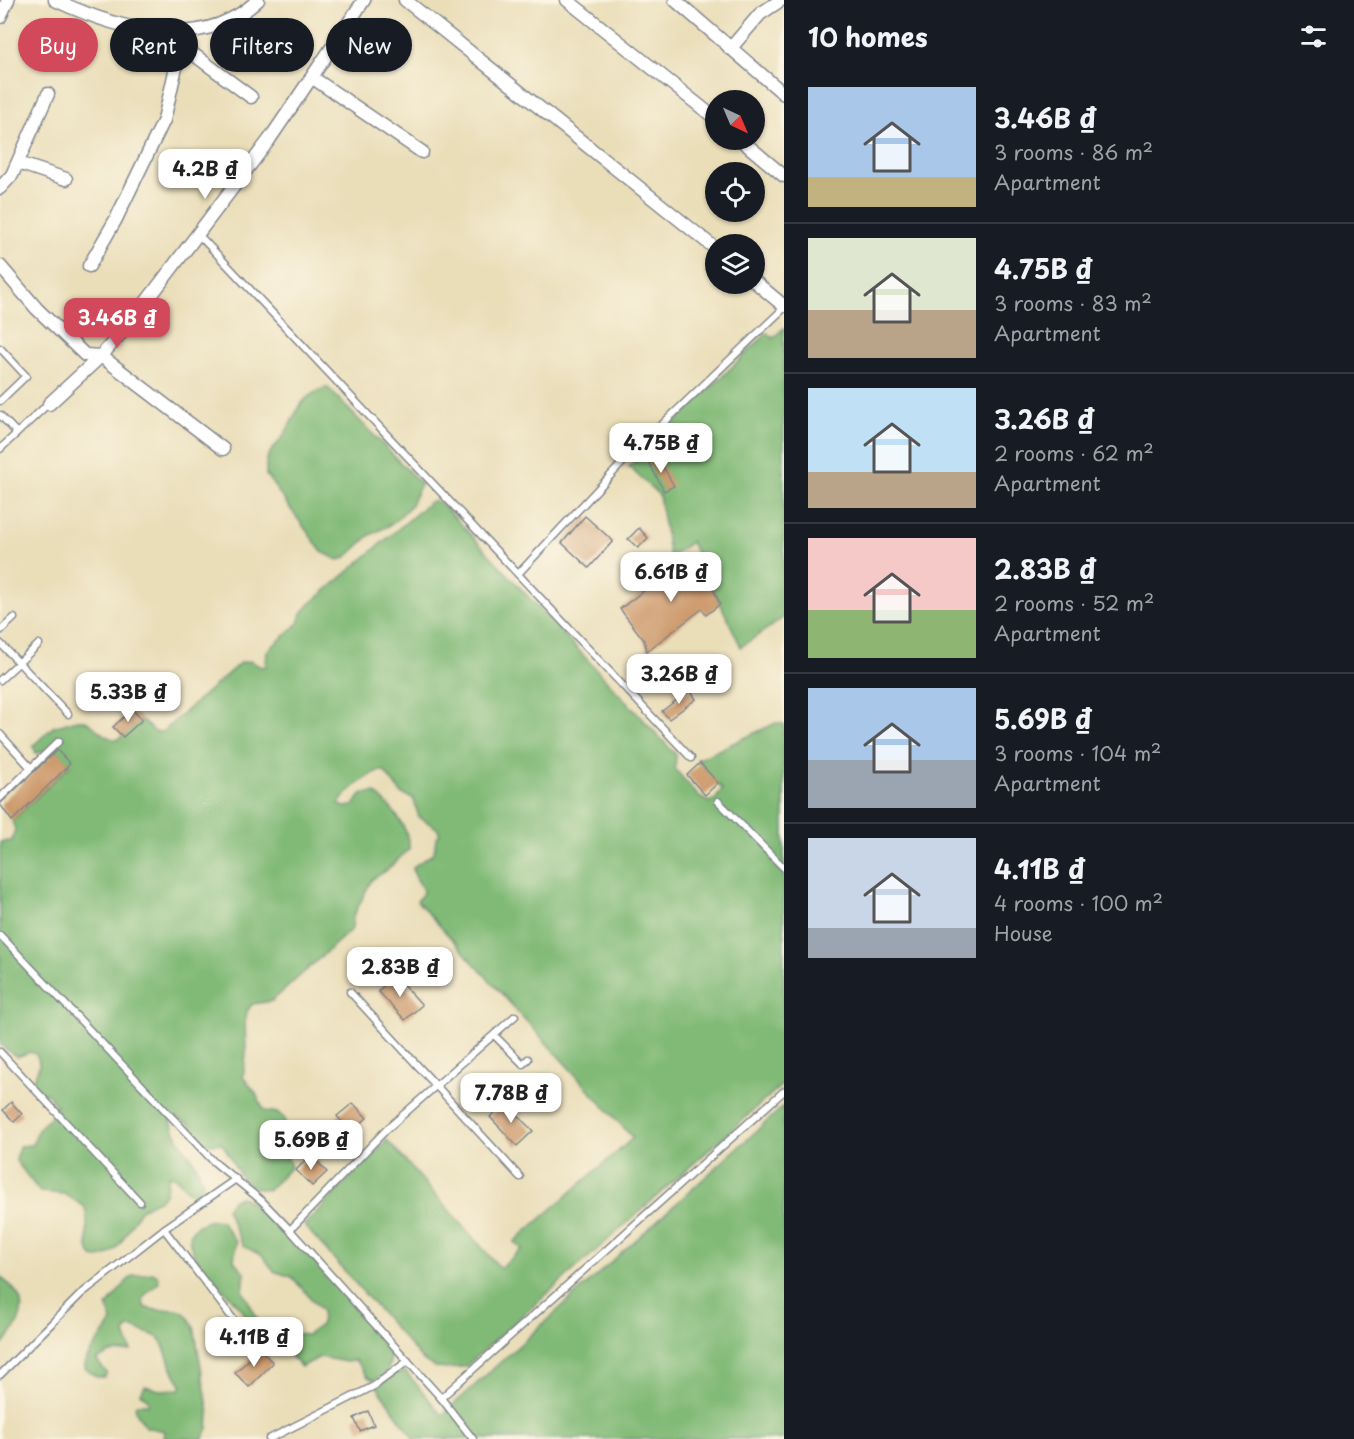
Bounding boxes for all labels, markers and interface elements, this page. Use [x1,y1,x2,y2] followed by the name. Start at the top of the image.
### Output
[808,17,928,56] text: 10 homes
[18,18,98,72] chip: Buy
[110,18,198,72] chip: Rent
[210,18,314,72] chip: Filters
[326,18,412,72] chip: New
[1297,20,1330,53] icon: filters
[705,90,765,150] north arrow
[705,90,765,294] map controls
[994,98,1096,137] text: 3.46B ₫
[856,111,928,183] icon: home
[994,137,1153,167] text: 3 rooms · 86 m²
[156,149,254,200] pin: 4.2B ₫
[172,153,238,183] text: 4.2B ₫
[705,162,765,222] button: locate
[994,167,1101,197] text: Apartment
[705,234,765,294] button: layers
[994,249,1092,288] text: 4.75B ₫
[856,262,928,334] icon: home
[994,288,1152,318] text: 3 rooms · 83 m²
[62,298,172,349] pin: 3.46B ₫
[78,302,156,332] text: 3.46B ₫
[994,318,1101,348] text: Apartment
[994,399,1094,438] text: 3.26B ₫
[856,412,928,484] icon: home
[606,423,716,474] pin: 4.75B ₫
[623,427,699,457] text: 4.75B ₫
[994,438,1154,468] text: 2 rooms · 62 m²
[994,468,1101,498] text: Apartment
[994,549,1096,588] text: 2.83B ₫
[616,552,726,603] pin: 6.61B ₫
[634,556,708,586] text: 6.61B ₫
[856,562,928,634] icon: home
[994,588,1154,618] text: 2 rooms · 52 m²
[994,618,1101,648] text: Apartment
[624,654,734,705] pin: 3.26B ₫
[641,658,717,688] text: 3.26B ₫
[73,672,183,723] pin: 5.33B ₫
[90,676,166,706] text: 5.33B ₫
[994,699,1091,738] text: 5.69B ₫
[856,712,928,784] icon: home
[994,738,1161,768] text: 3 rooms · 104 m²
[994,768,1101,798] text: Apartment
[994,849,1085,888] text: 4.11B ₫
[856,862,928,934] icon: home
[994,888,1163,918] text: 4 rooms · 100 m²
[994,918,1053,948] text: House
[345,947,455,998] pin: 2.83B ₫
[361,951,439,981] text: 2.83B ₫
[456,1073,566,1124] pin: 7.78B ₫
[474,1077,548,1107] text: 7.78B ₫
[256,1120,366,1171] pin: 5.69B ₫
[274,1124,348,1154] text: 5.69B ₫
[199,1317,309,1368] pin: 4.11B ₫
[219,1321,289,1351] text: 4.11B ₫

